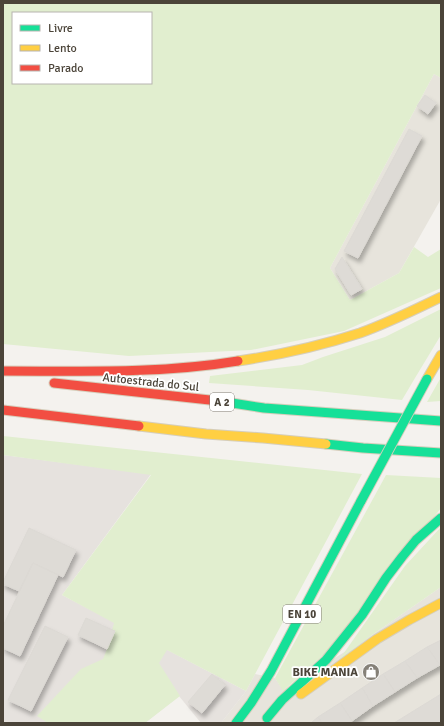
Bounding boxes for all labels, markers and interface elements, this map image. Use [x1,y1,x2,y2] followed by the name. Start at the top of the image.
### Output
[12,12,152,84] legend
[48,21,73,36] text: Livre
[48,41,77,56] text: Lento
[48,61,84,76] text: Parado
[102,370,200,395] street label: Autoestrada do Sul
[210,393,234,411] road number: A 2
[283,605,321,623] road number: EN 10
[361,662,381,682] shop icon: BIKE MANIA
[292,665,358,680] place label: BIKE MANIA

